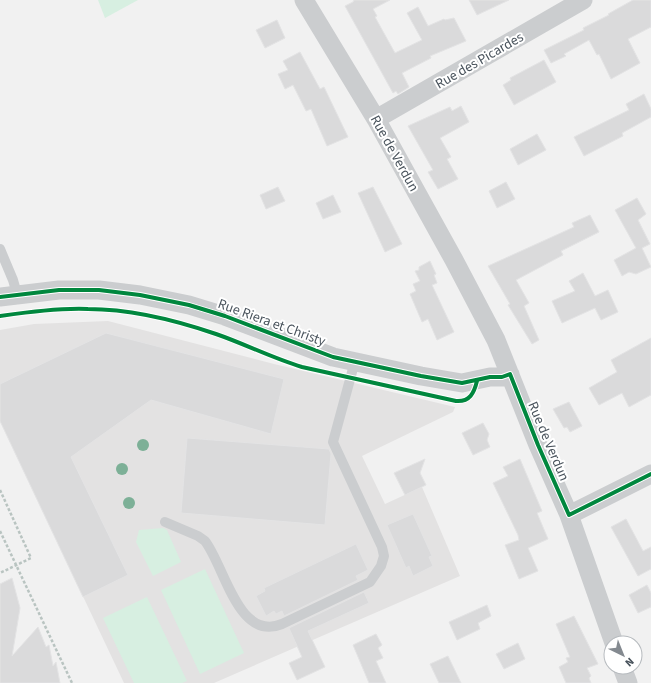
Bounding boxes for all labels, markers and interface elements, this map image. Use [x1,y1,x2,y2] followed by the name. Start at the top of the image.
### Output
[432,27,527,94] street label: Rue des Picardes
[365,112,423,195] street label: Rue de Verdun
[215,294,329,352] street label: Rue Riera et Christy
[522,399,574,484] street label: Rue de Verdun
[603,635,643,675] north arrow
[622,654,637,670] text: N

